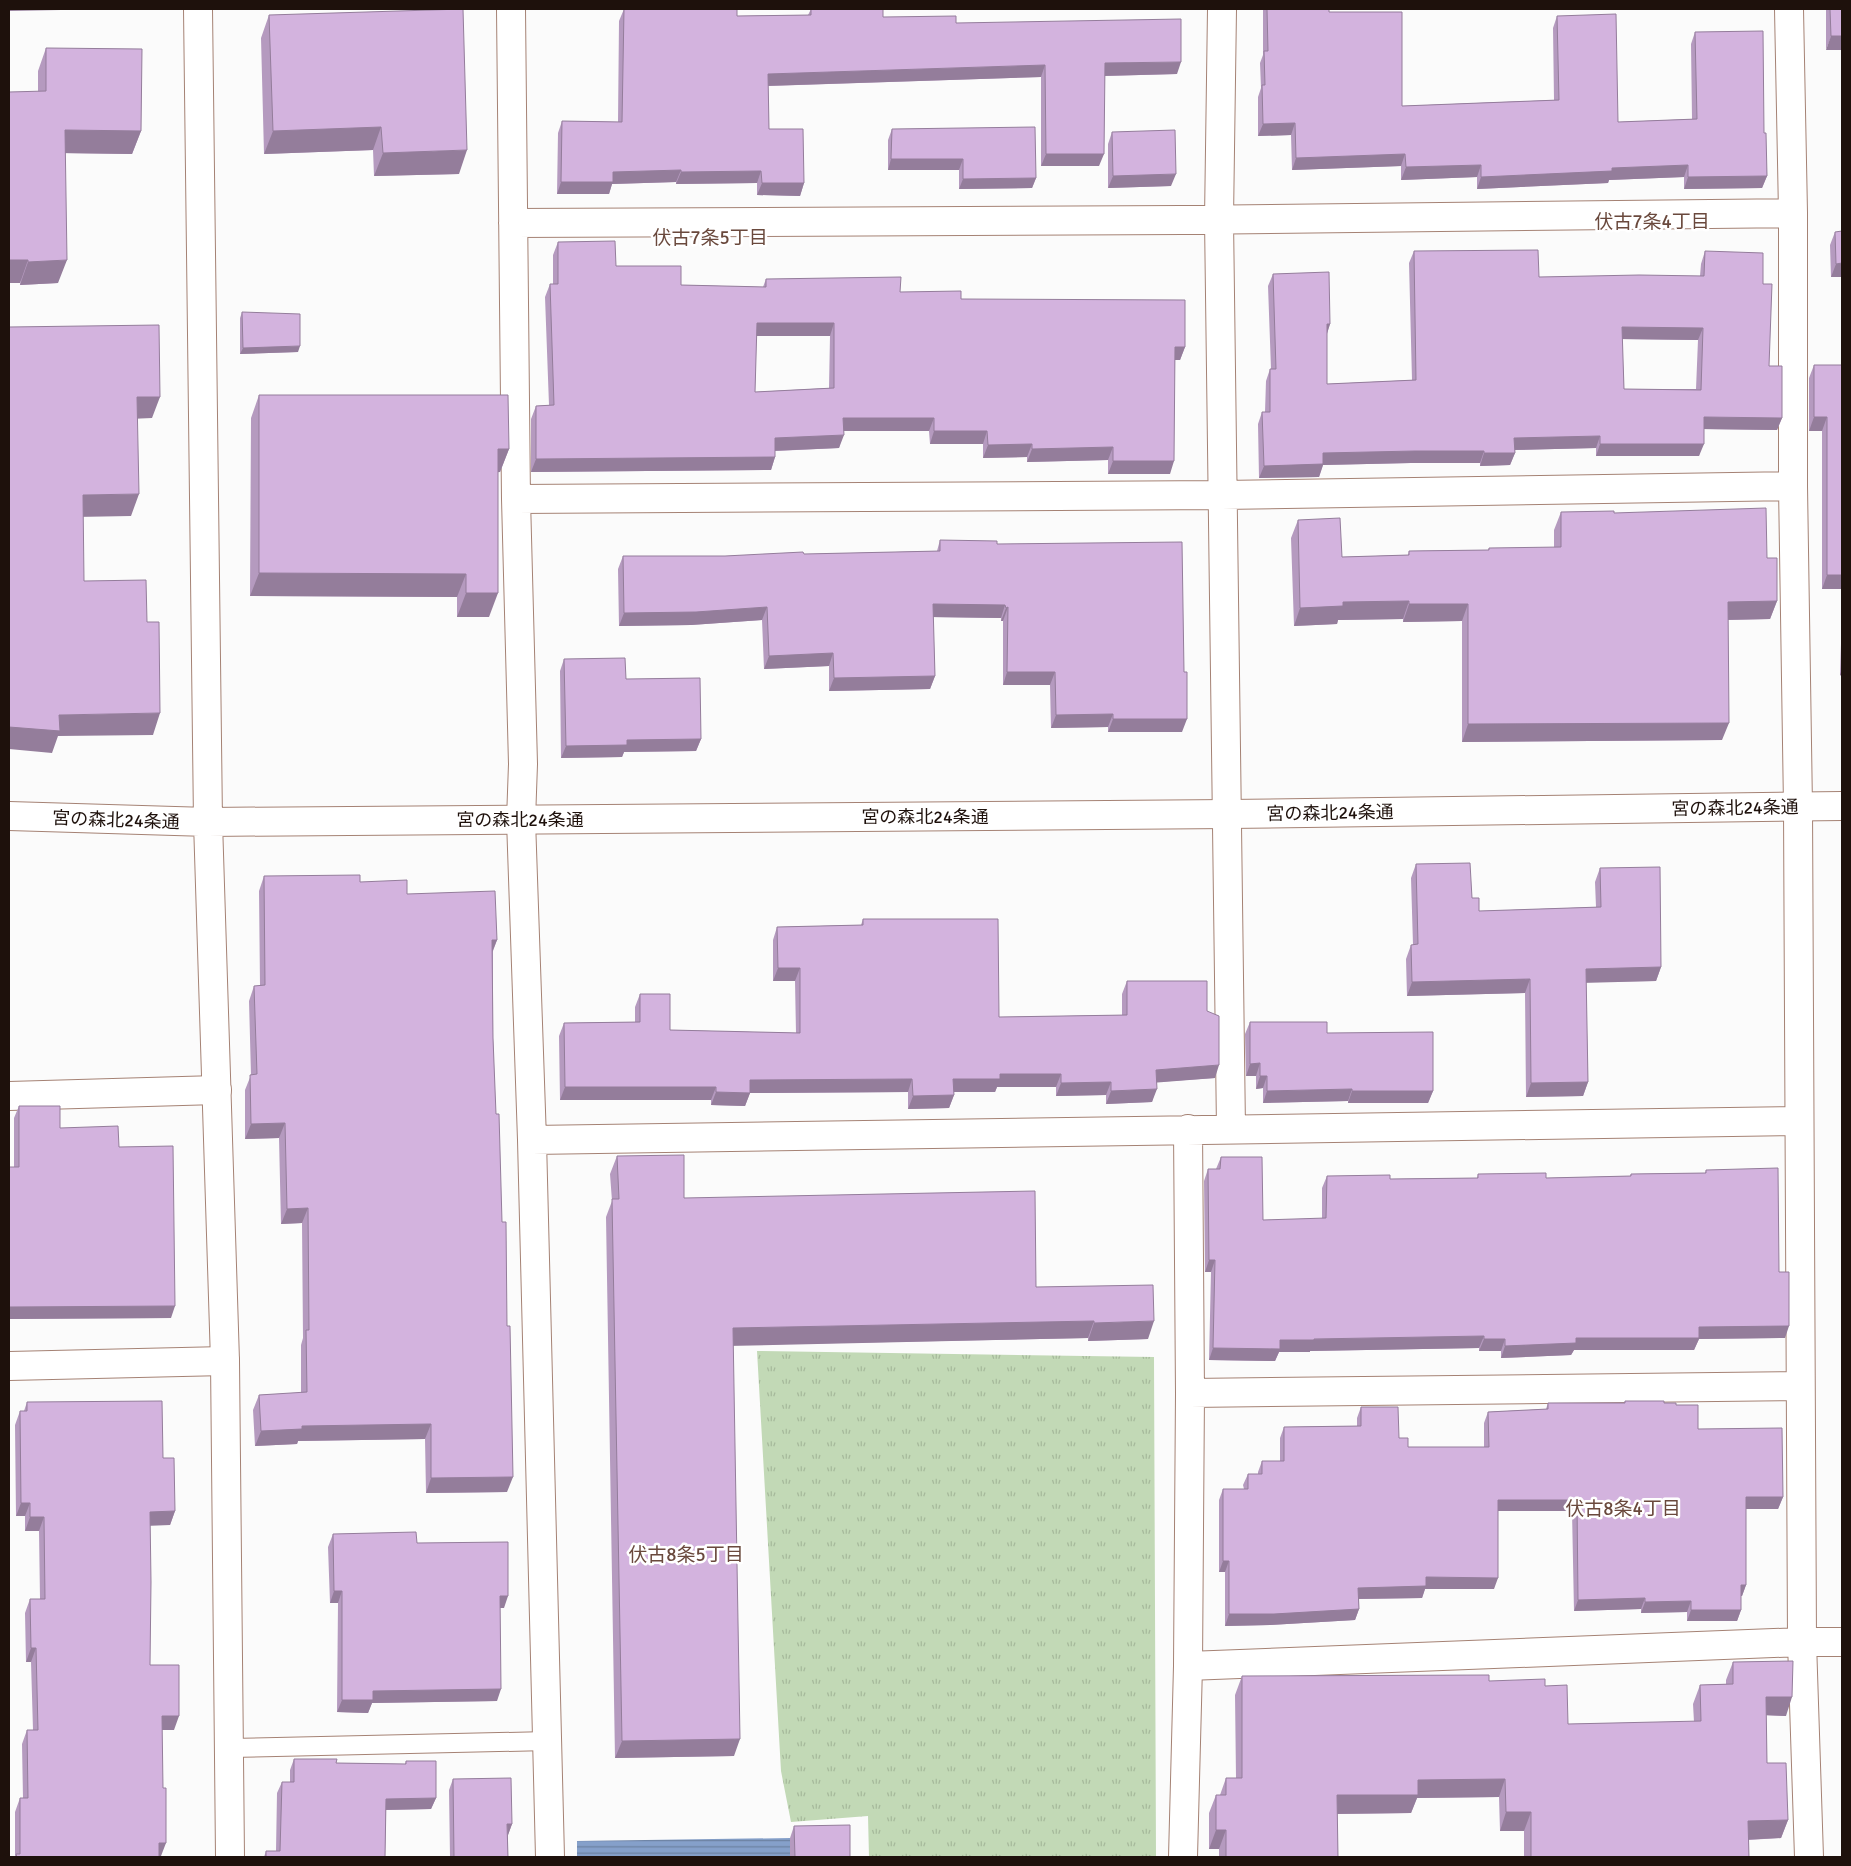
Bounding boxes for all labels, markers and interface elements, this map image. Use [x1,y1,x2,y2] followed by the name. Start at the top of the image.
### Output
[1594,210,1710,234] district label: 伏古7条4丁目
[652,226,768,250] district label: 伏古7条5丁目
[1671,796,1799,820] street label: 宮の森北24条通
[1266,801,1394,825] street label: 宮の森北24条通
[861,806,989,828] street label: 宮の森北24条通
[52,807,180,833] street label: 宮の森北24条通
[456,809,584,831] street label: 宮の森北24条通
[1565,1497,1681,1521] district label: 伏古8条4丁目
[628,1543,744,1567] district label: 伏古8条5丁目

